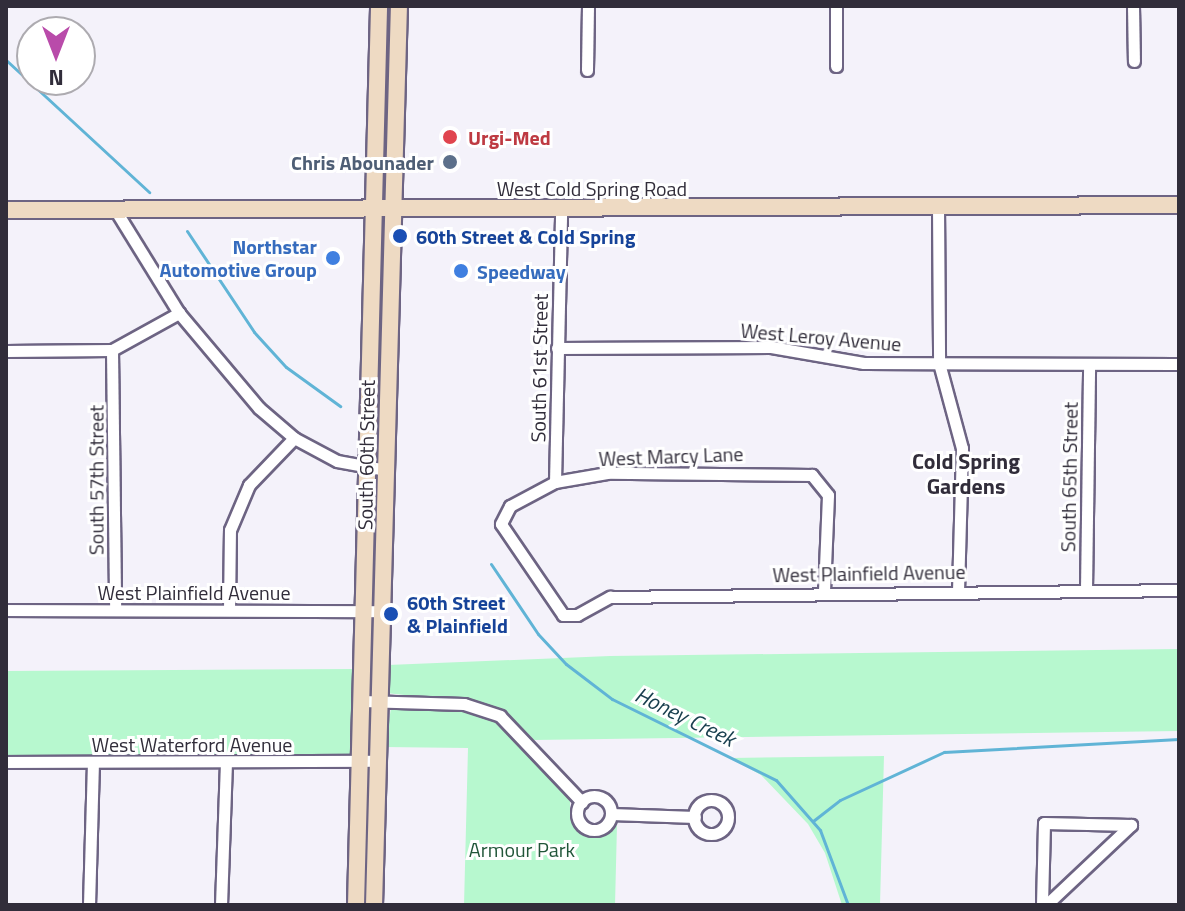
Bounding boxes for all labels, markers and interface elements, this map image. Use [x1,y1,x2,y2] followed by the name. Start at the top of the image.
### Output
[16,16,96,96] north arrow
[48,61,64,95] text: N
[468,125,551,149] place label: Urgi-Med
[439,126,461,148] marker: Urgi-Med
[291,150,434,174] place label: Chris Abounader
[441,153,459,171] marker: Chris Abounader
[497,176,687,200] street label: West Cold Spring Road
[416,224,635,248] place label: 60th Street & Cold Spring
[391,227,409,245] marker: 60th Street & Cold Spring
[159,234,317,281] place label: Northstar Automotive Group
[324,249,342,267] marker: Northstar Automotive Group
[477,259,566,283] place label: Speedway
[452,262,470,280] marker: Speedway
[526,293,552,443] street label: South 61st Street
[740,318,902,356] street label: West Leroy Avenue
[353,380,379,530] street label: South 60th Street
[1056,402,1082,552] street label: South 65th Street
[84,405,108,555] street label: South 57th Street
[598,441,744,471] street label: West Marcy Lane
[912,448,1020,500] district label: Cold Spring Gardens
[772,559,966,587] street label: West Plainfield Avenue
[97,580,291,604] street label: West Plainfield Avenue
[407,590,508,637] place label: 60th Street & Plainfield
[382,605,400,623] marker: 60th Street & Plainfield
[631,681,739,753] water label: Honey Creek
[92,732,292,756] street label: West Waterford Avenue
[469,837,575,861] park label: Armour Park

